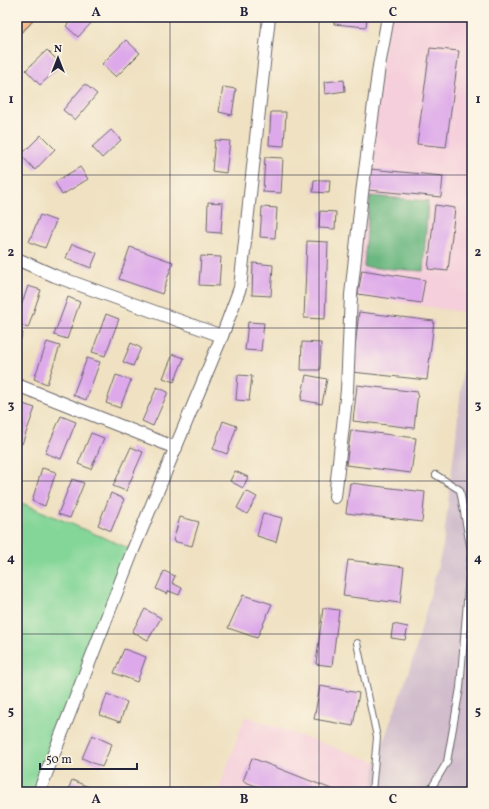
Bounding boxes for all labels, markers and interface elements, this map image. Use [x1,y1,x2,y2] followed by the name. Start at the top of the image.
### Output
[91,4,101,22] text: A
[240,4,249,22] text: B
[389,4,397,22] text: C
[38,38,78,78] north arrow
[54,42,62,57] text: N
[8,91,14,109] text: 1
[475,91,481,109] text: 1
[8,244,15,262] text: 2
[475,244,482,262] text: 2
[8,397,15,415] text: 3
[475,397,482,415] text: 3
[7,550,15,568] text: 4
[474,550,482,568] text: 4
[8,703,14,721] text: 5
[475,703,481,721] text: 5
[40,745,137,771] scale bar
[46,752,72,768] text: 50 m
[91,791,101,809] text: A
[240,791,249,809] text: B
[389,791,397,809] text: C

